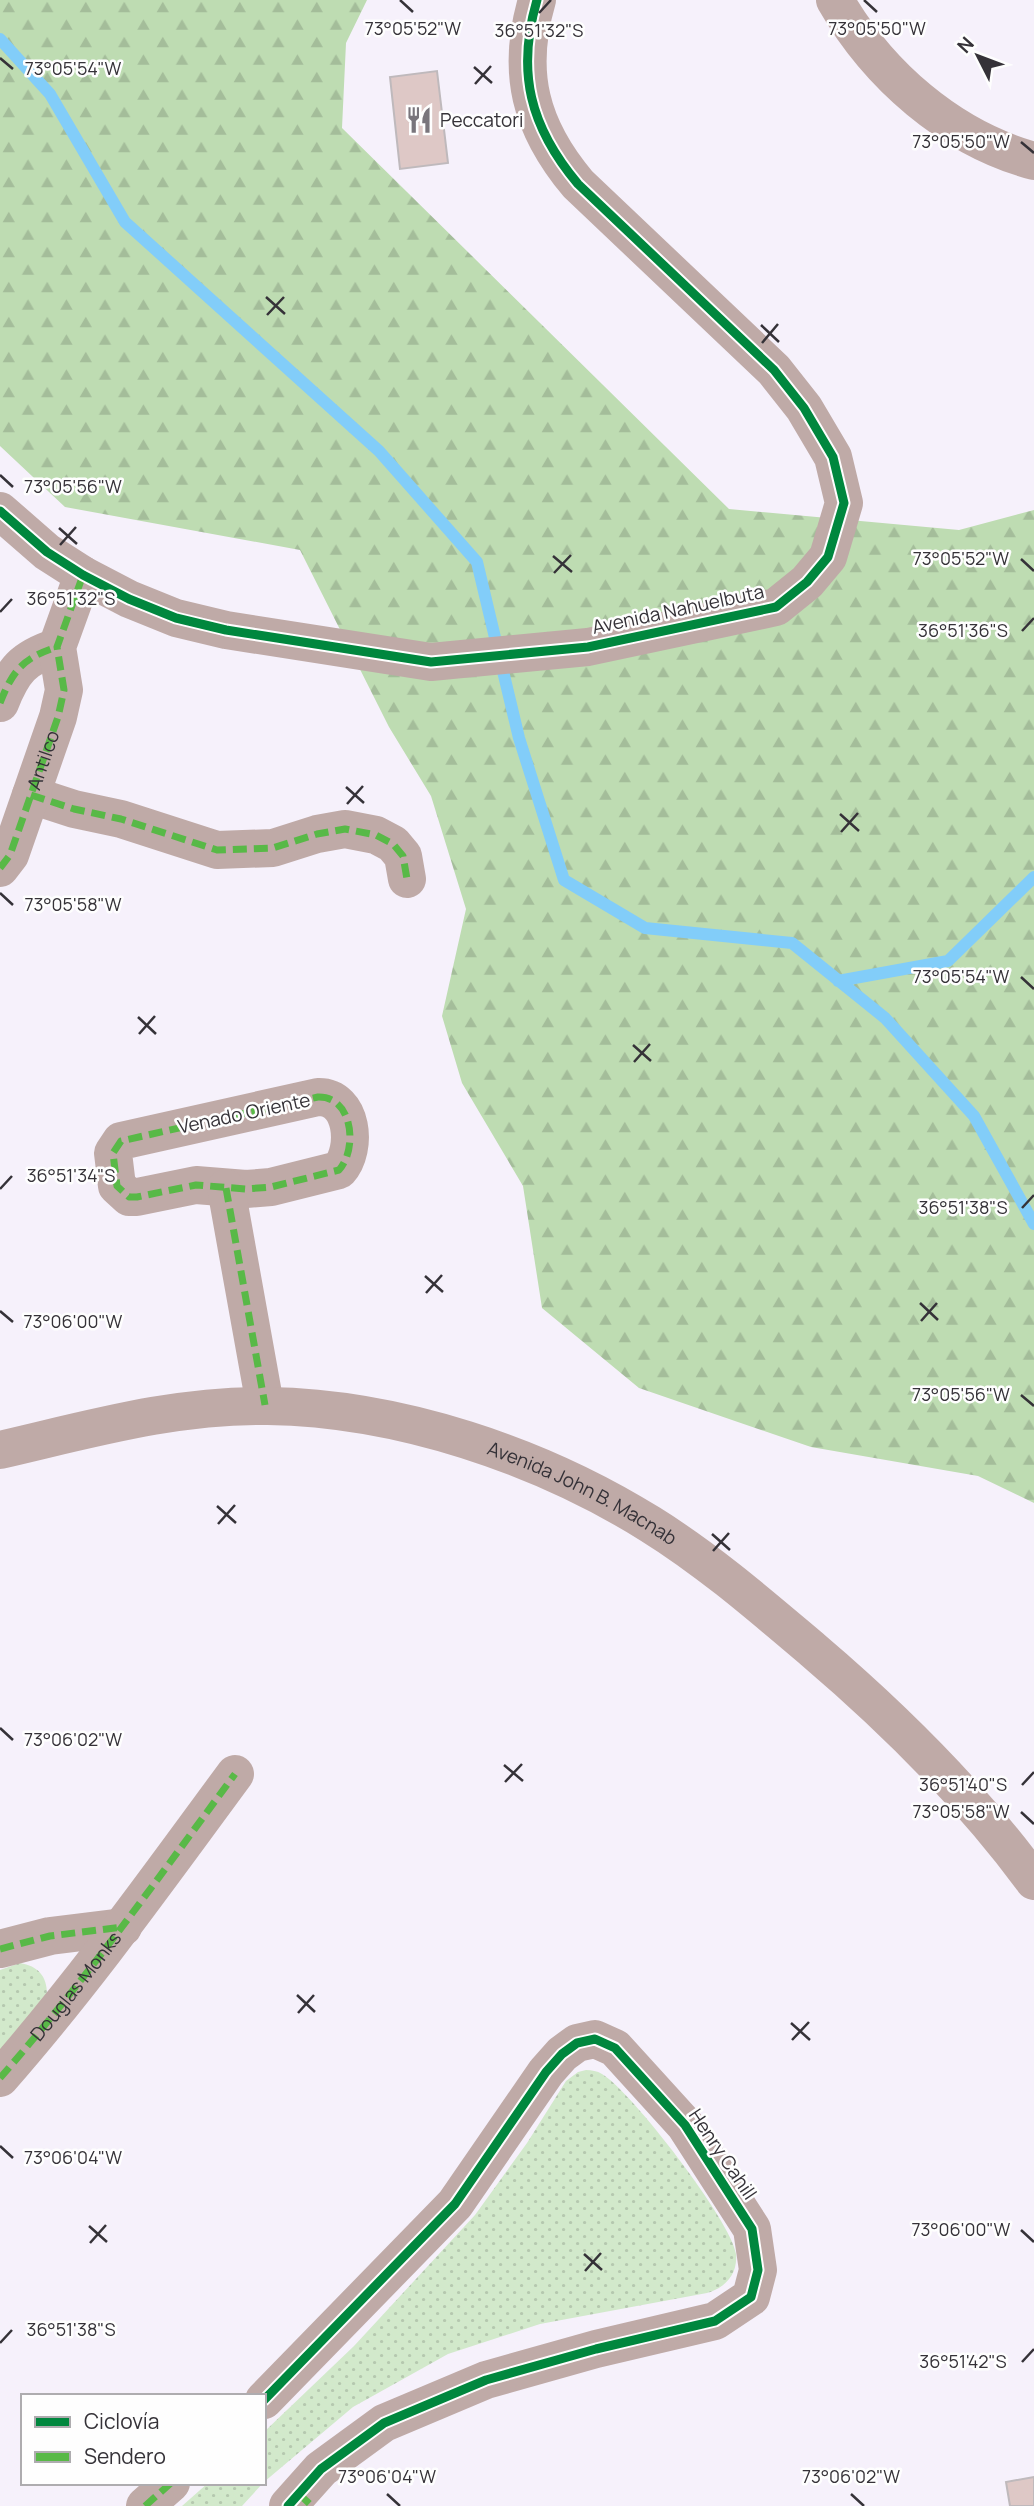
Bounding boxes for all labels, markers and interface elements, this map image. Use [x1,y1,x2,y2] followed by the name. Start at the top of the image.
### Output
[365,16,461,40] text: 73°05'52"W
[828,16,926,40] text: 73°05'50"W
[495,18,583,42] text: 36°51'32"S
[943,21,1013,91] north arrow
[951,31,980,58] text: N
[25,56,121,80] text: 73°05'54"W
[404,105,434,135] restaurant icon: Peccatori
[440,107,524,133] place label: Peccatori
[912,129,1010,153] text: 73°05'50"W
[24,474,122,498] text: 73°05'56"W
[913,546,1009,570] text: 73°05'52"W
[590,578,766,640] street label: Avenida Nahuelbuta
[27,586,115,610] text: 36°51'32"S
[918,618,1008,642] text: 36°51'36"S
[21,727,65,793] street label: Antilco
[24,892,122,916] text: 73°05'58"W
[913,964,1009,988] text: 73°05'54"W
[175,1086,313,1140] street label: Venado Oriente
[27,1163,115,1187] text: 36°51'34"S
[918,1195,1008,1219] text: 36°51'38"S
[24,1309,123,1333] text: 73°06'00"W
[912,1382,1010,1406] text: 73°05'56"W
[484,1435,682,1551] street label: Avenida John B. Macnab
[24,1727,122,1751] text: 73°06'02"W
[919,1772,1007,1796] text: 36°51'40"S
[912,1799,1010,1823] text: 73°05'58"W
[24,1926,127,2046] street label: Douglas Monks
[683,2103,763,2205] street label: Henry Cahill
[24,2145,122,2169] text: 73°06'04"W
[912,2217,1011,2241] text: 73°06'00"W
[26,2317,116,2341] text: 36°51'38"S
[919,2349,1007,2373] text: 36°51'42"S
[21,2394,266,2485] legend
[84,2407,159,2435] text: Ciclovía
[84,2442,166,2470] text: Sendero
[338,2464,436,2488] text: 73°06'04"W
[802,2464,900,2488] text: 73°06'02"W

